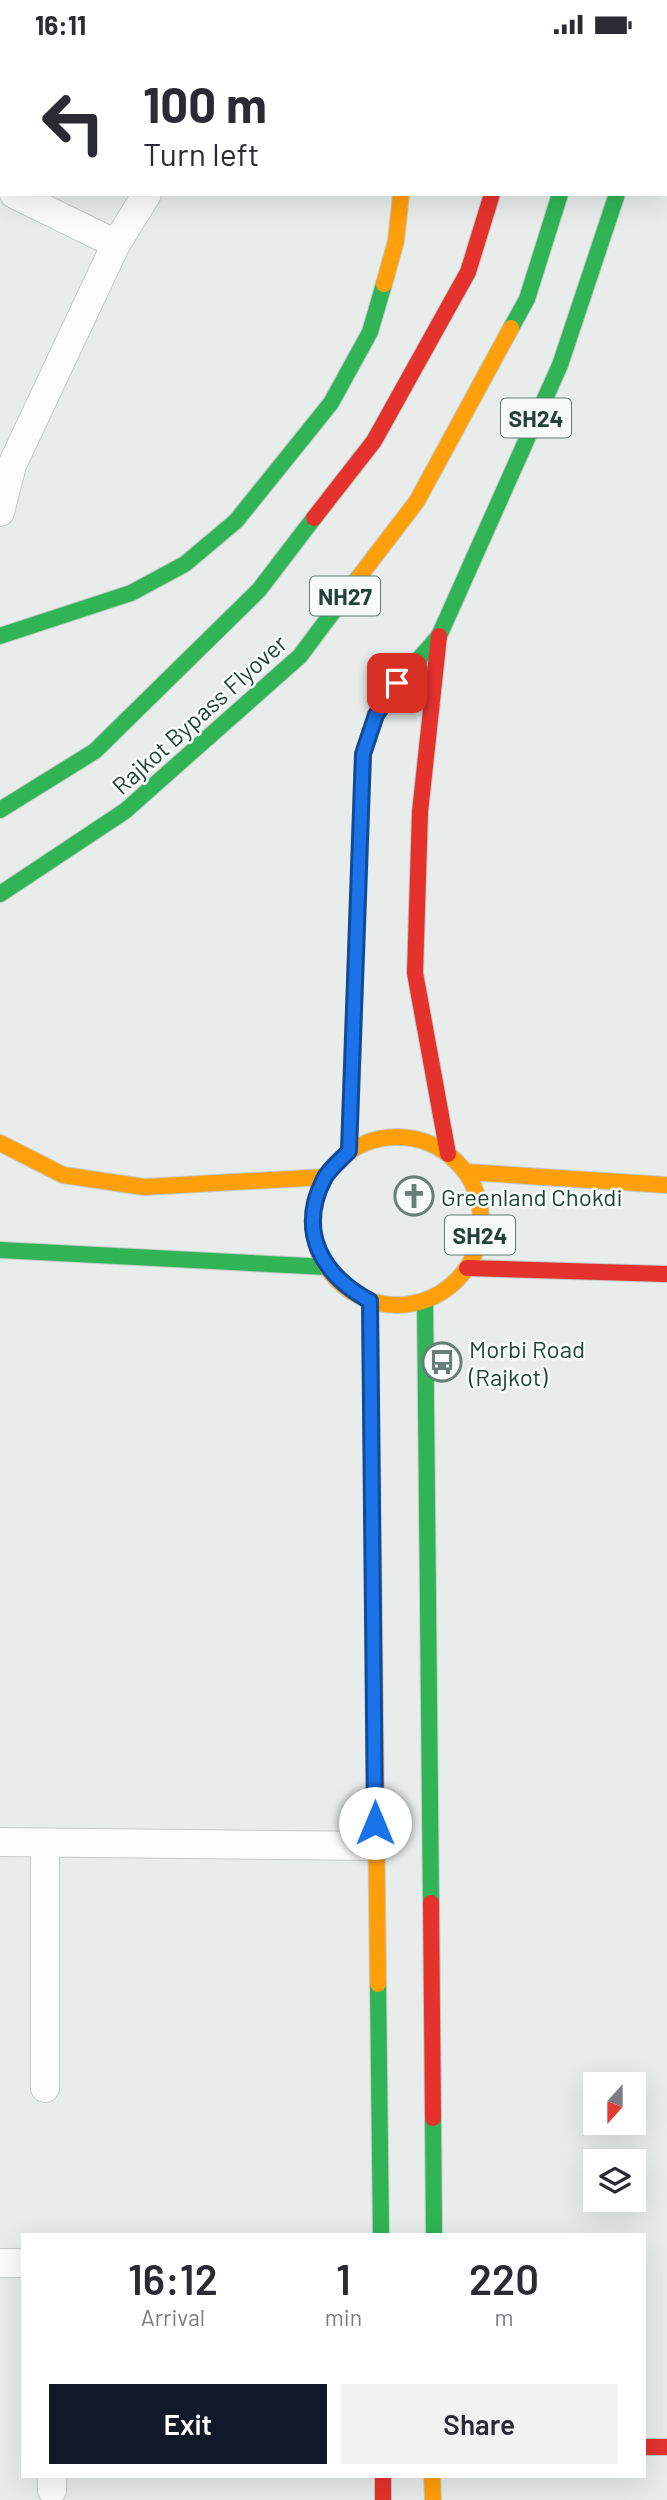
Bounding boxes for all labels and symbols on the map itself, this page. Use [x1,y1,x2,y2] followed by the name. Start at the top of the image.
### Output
[501,399,571,437] road number: SH24
[310,576,380,615] road number: NH27
[106,628,292,800] street label: Rajkot Bypass Flyover
[367,653,427,713] pin
[393,1175,435,1217] church icon: Greenland Chokdi
[441,1182,623,1211] place label: Greenland Chokdi
[445,1215,515,1254] road number: SH24
[468,1334,585,1391] place label: Morbi Road (Rajkot)
[421,1341,463,1383] bus stop icon: Morbi Road (Rajkot)
[338,1786,412,1860] position arrow
[583,2072,646,2135] north arrow

